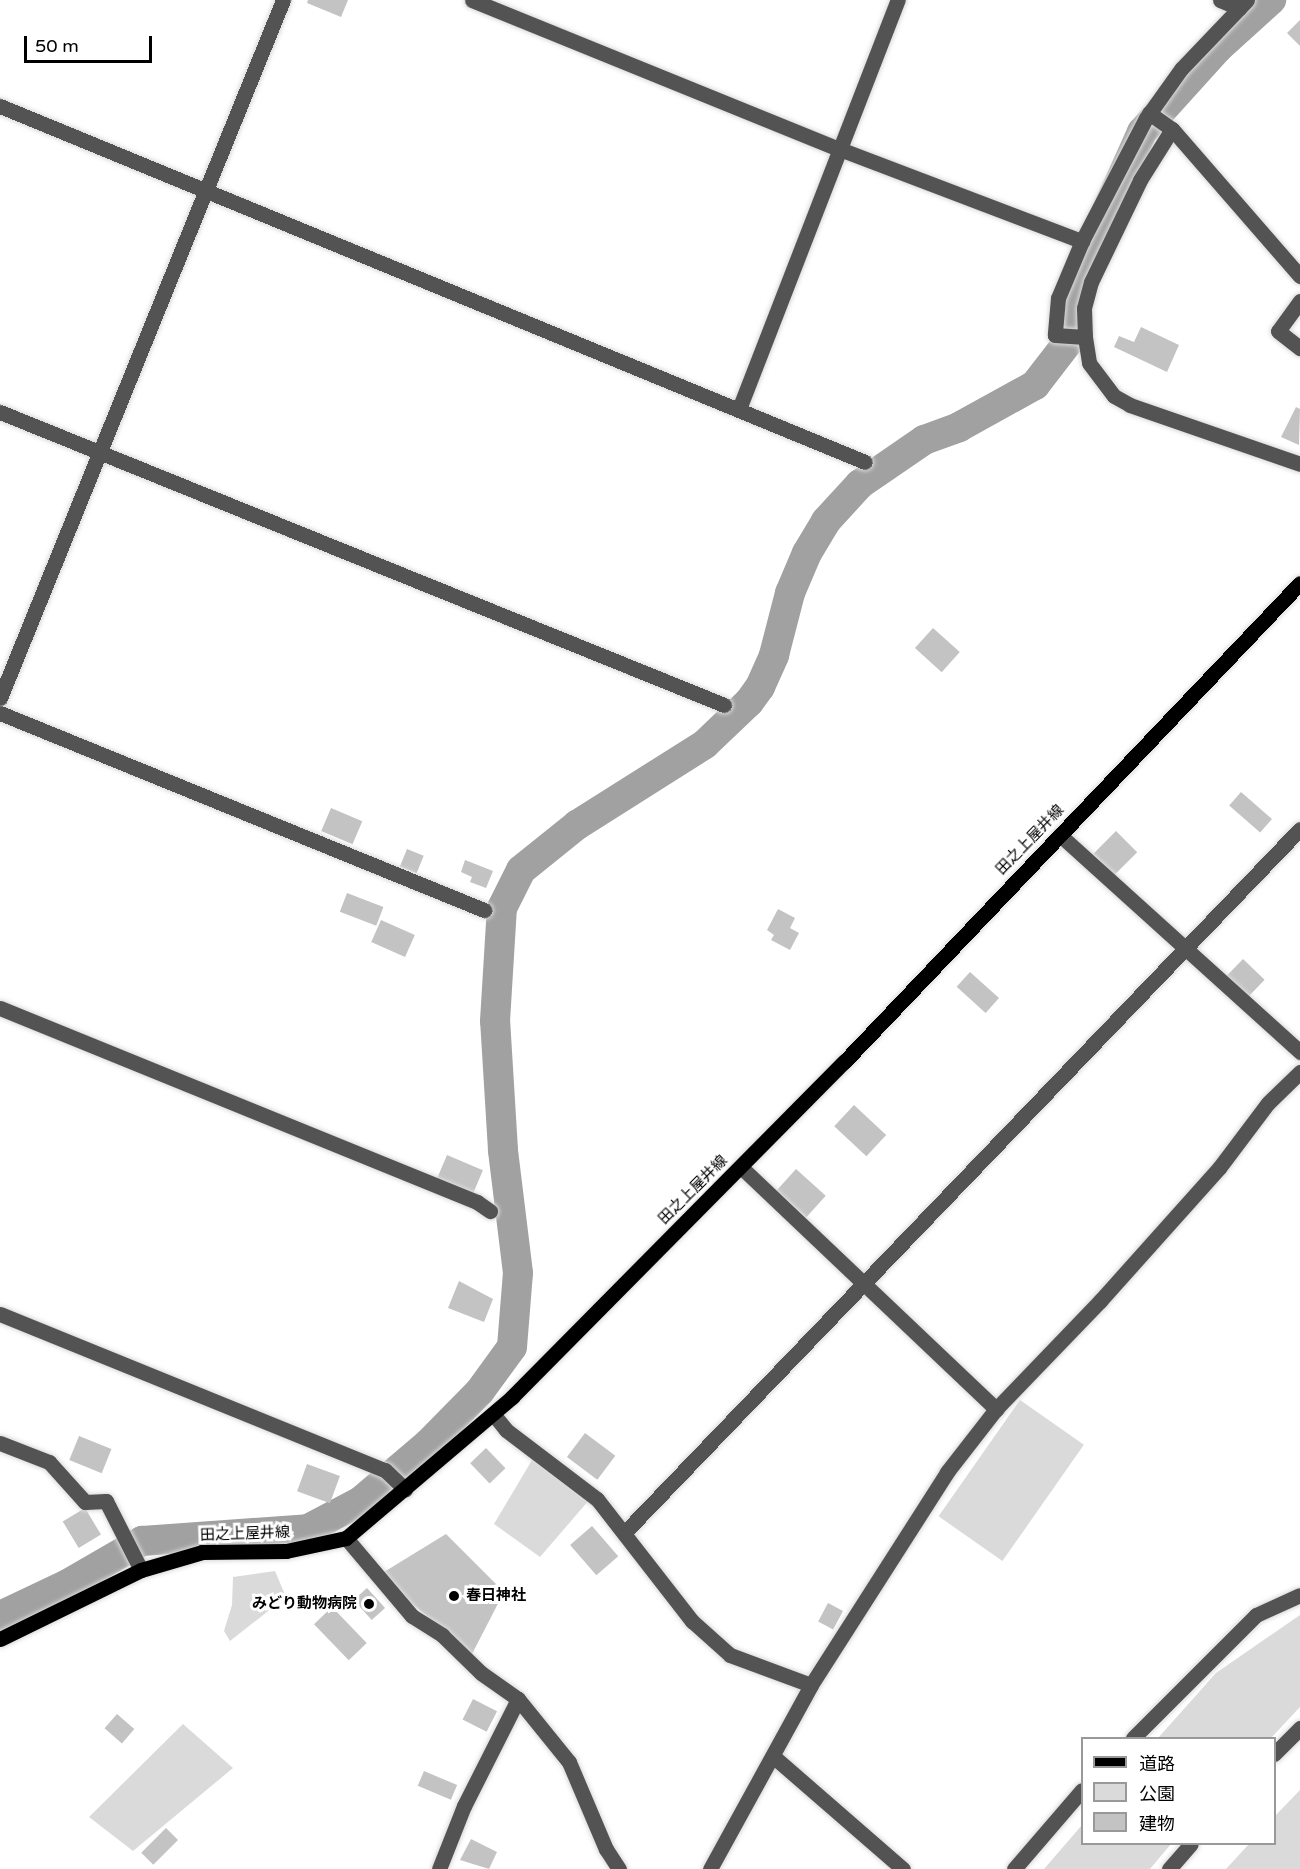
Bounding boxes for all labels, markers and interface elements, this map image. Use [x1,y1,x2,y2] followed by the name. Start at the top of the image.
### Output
[27,24,154,62] scale bar
[35,35,79,57] text: 50 m
[992,801,1068,879] street label: 田之上屋井線
[655,1152,731,1228] street label: 田之上屋井線
[200,1523,290,1545] street label: 田之上屋井線
[466,1587,526,1605] place label: 春日神社
[447,1589,461,1603] marker: 春日神社
[252,1595,357,1613] place label: みどり動物病院
[362,1597,376,1611] marker: みどり動物病院
[1081,1737,1276,1845] legend
[1139,1753,1175,1775] text: 道路
[1139,1783,1175,1805] text: 公園
[1139,1813,1175,1835] text: 建物

